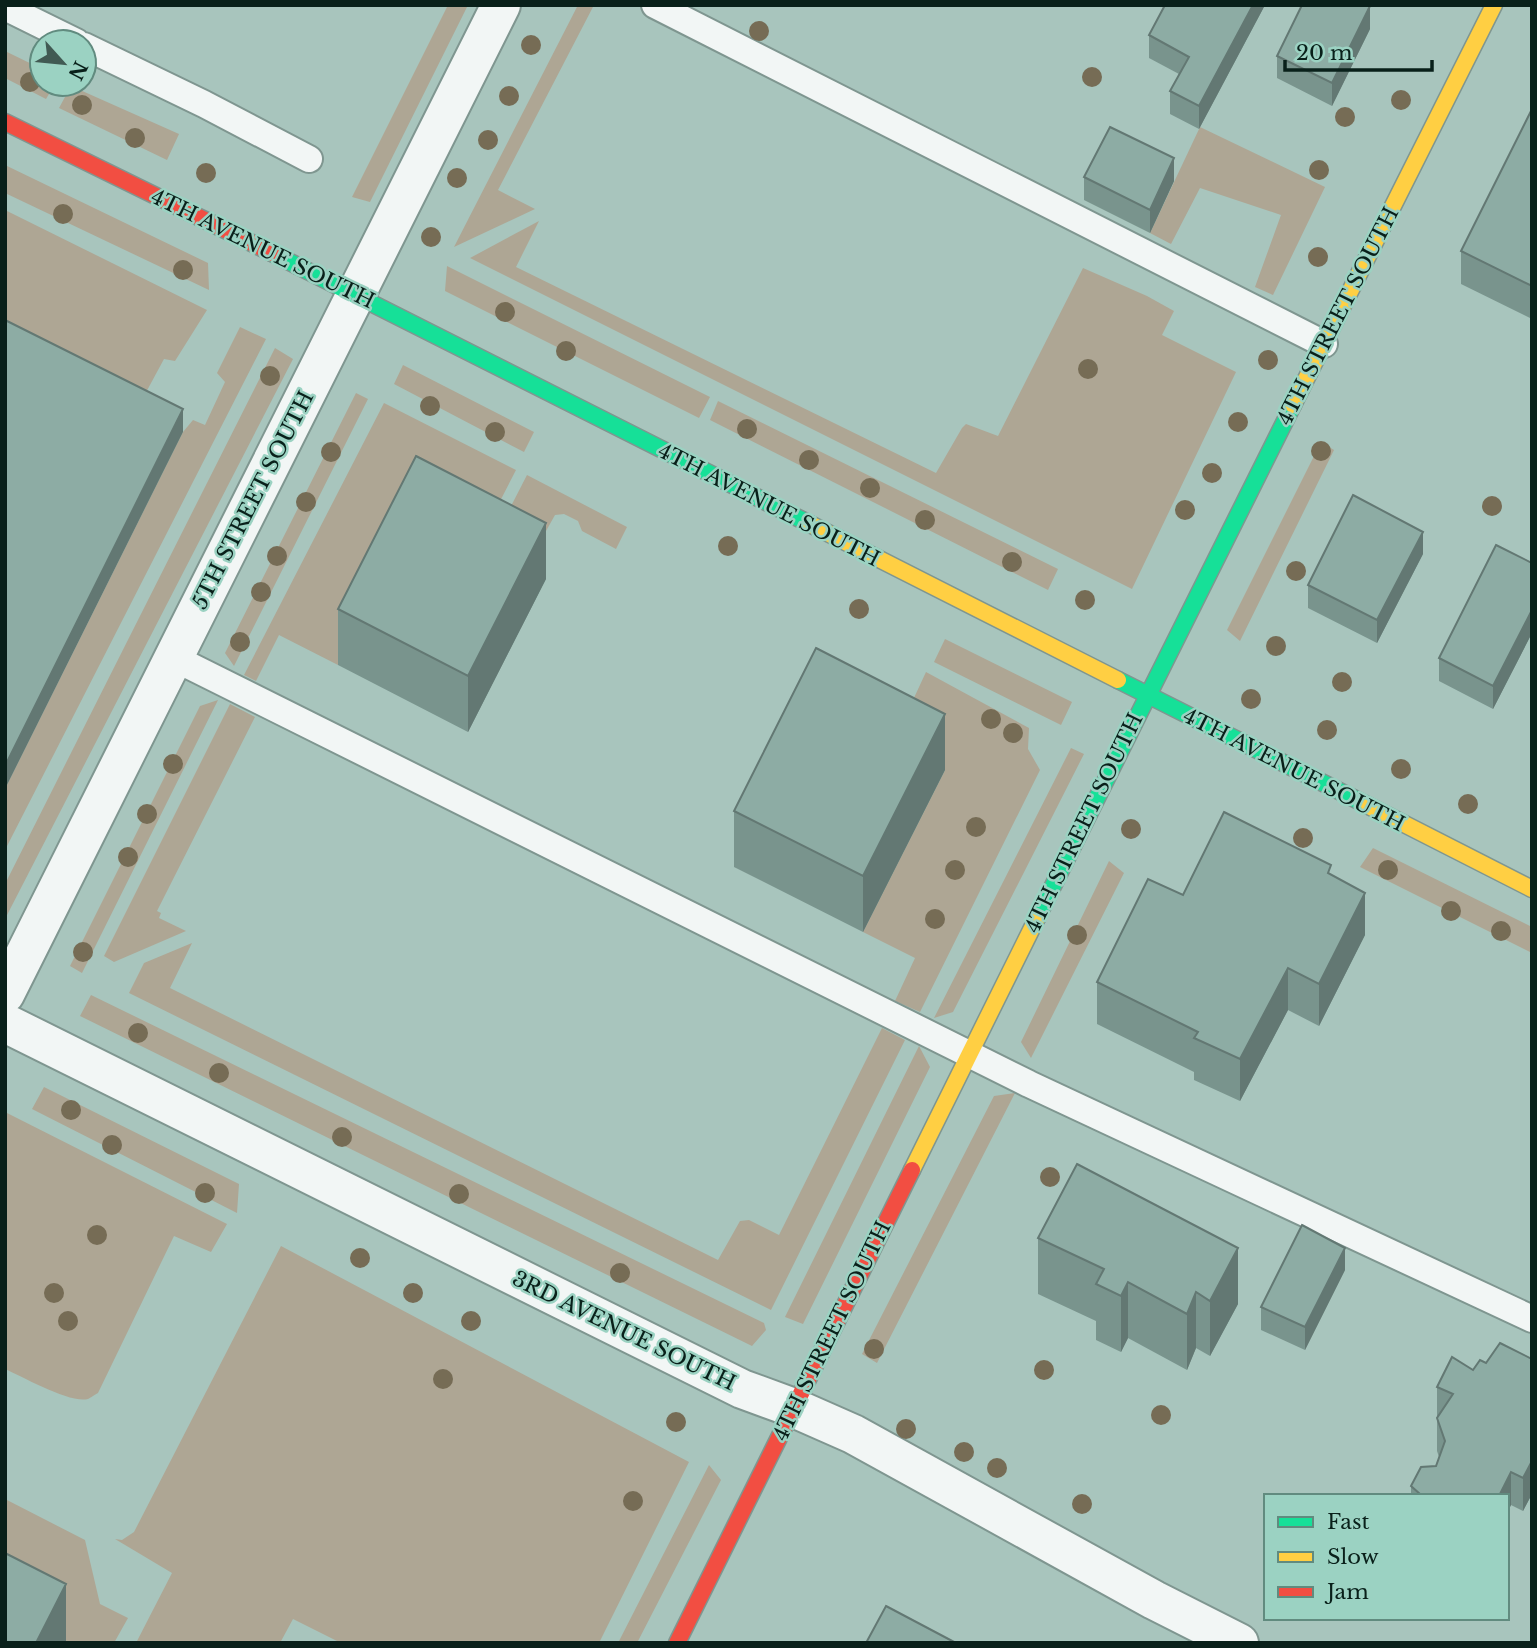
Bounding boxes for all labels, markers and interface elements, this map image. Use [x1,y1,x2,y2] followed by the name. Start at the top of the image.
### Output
[28,28,98,98] north arrow
[1285,28,1432,72] scale bar
[1296,40,1353,66] text: 20 m
[63,57,92,84] text: N
[147,184,379,314] street label: 4TH AVENUE SOUTH
[1272,203,1404,429] street label: 4TH STREET SOUTH
[187,387,319,613] street label: 5TH STREET SOUTH
[654,438,884,572] street label: 4TH AVENUE SOUTH
[1179,703,1409,837] street label: 4TH AVENUE SOUTH
[1019,709,1149,937] street label: 4TH STREET SOUTH
[767,1217,897,1445] street label: 4TH STREET SOUTH
[508,1266,740,1396] street label: 3RD AVENUE SOUTH
[1264,1494,1509,1620] legend
[1327,1509,1369,1535] text: Fast
[1327,1544,1379,1570] text: Slow
[1324,1579,1369,1605] text: Jam

